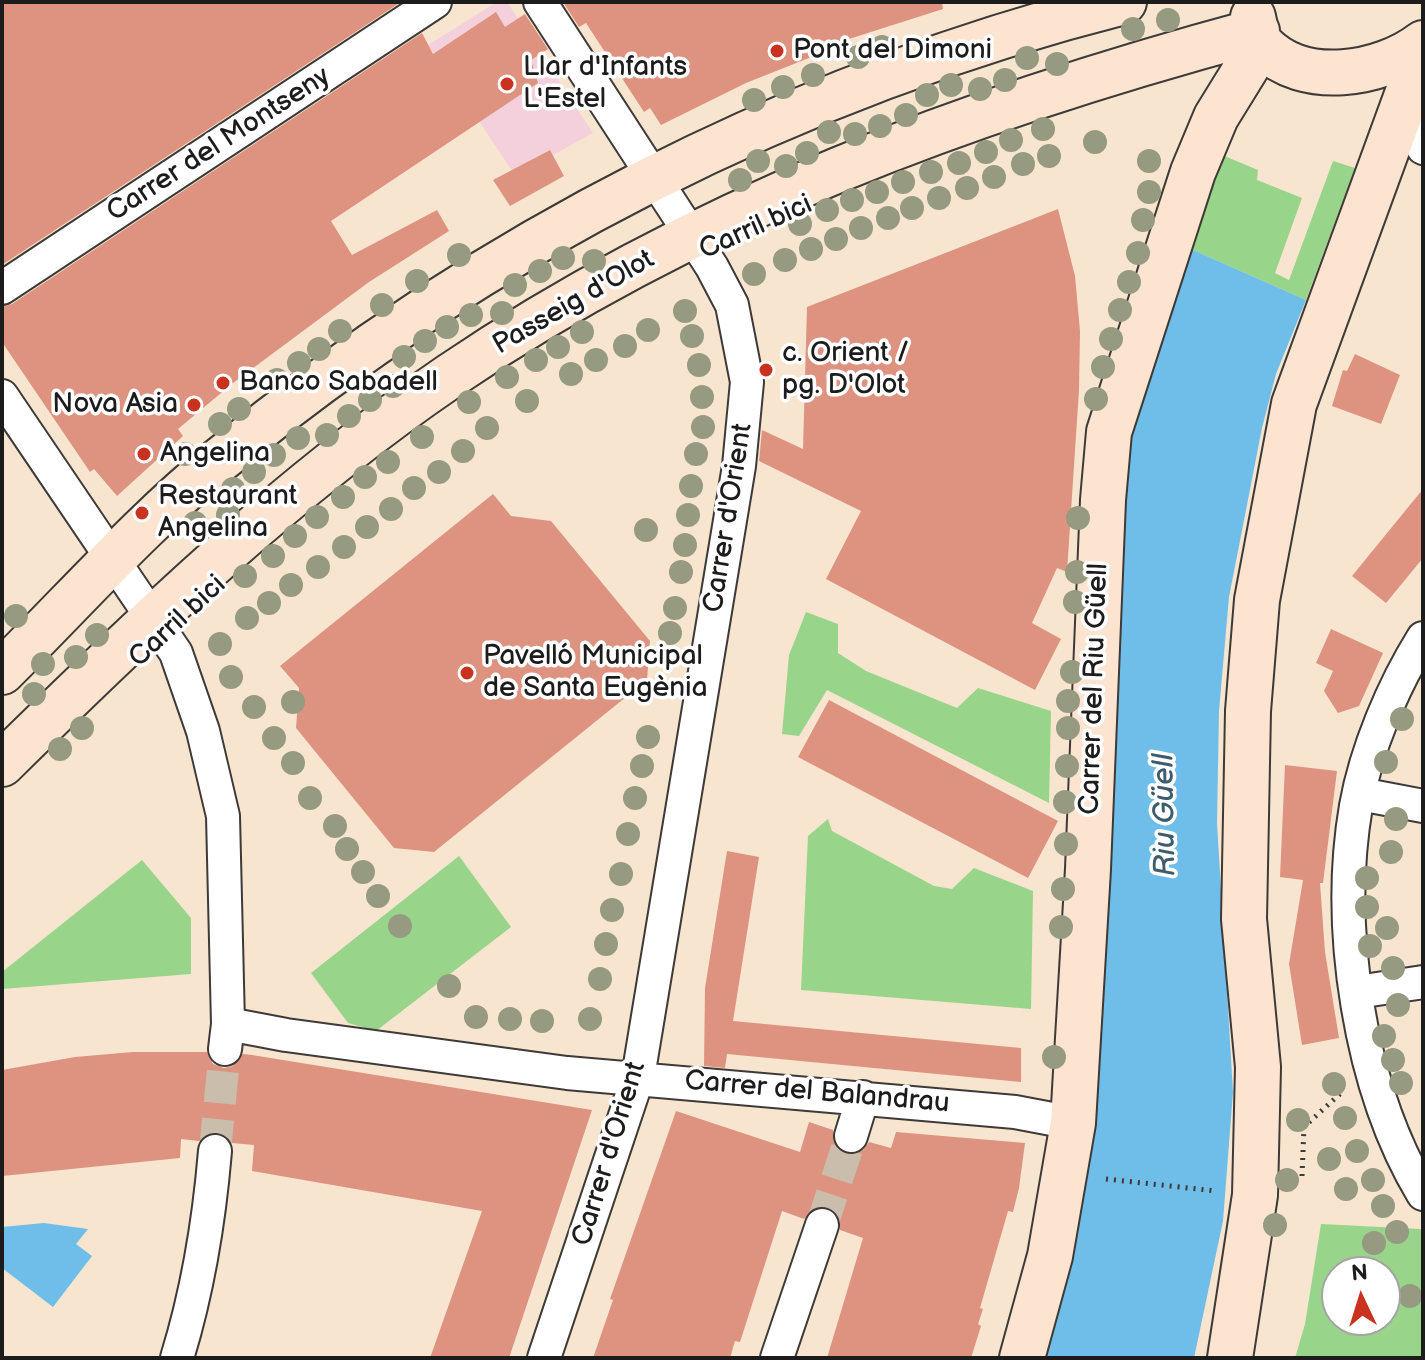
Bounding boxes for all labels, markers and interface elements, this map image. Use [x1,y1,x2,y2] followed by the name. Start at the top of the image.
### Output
[793,34,992,68] place label: Pont del Dimoni
[768,42,786,60] marker: Pont del Dimoni
[523,51,687,117] place label: Llar d'Infants L'Estel
[101,60,337,230] street label: Carrer del Montseny
[498,75,516,93] marker: Llar d'Infants L'Estel
[694,188,818,268] street label: Carril bici
[487,243,661,363] street label: Passeig d'Olot
[782,337,909,403] place label: c. Orient / pg. D'Olot
[757,361,775,379] marker: c. Orient / pg. D'Olot
[239,366,438,400] place label: Banco Sabadell
[214,374,232,392] marker: Banco Sabadell
[52,388,178,422] place label: Nova Asia
[185,396,203,414] marker: Nova Asia
[697,421,761,615] street label: Carrer d'Orient
[160,437,270,471] place label: Angelina
[135,445,153,463] marker: Angelina
[158,480,297,546] place label: Restaurant Angelina
[133,504,151,522] marker: Restaurant Angelina
[1074,563,1116,815] street label: Carrer del Riu Güell
[123,569,233,675] street label: Carril bici
[483,640,707,706] place label: Pavelló Municipal de Santa Eugènia
[458,664,476,682] marker: Pavelló Municipal de Santa Eugènia
[1147,753,1185,877] water label: Riu Güell
[566,1058,654,1250] street label: Carrer d'Orient
[683,1065,951,1121] street label: Carrer del Balandrau
[1321,1256,1401,1336] north arrow
[1350,1260,1369,1288] text: N

